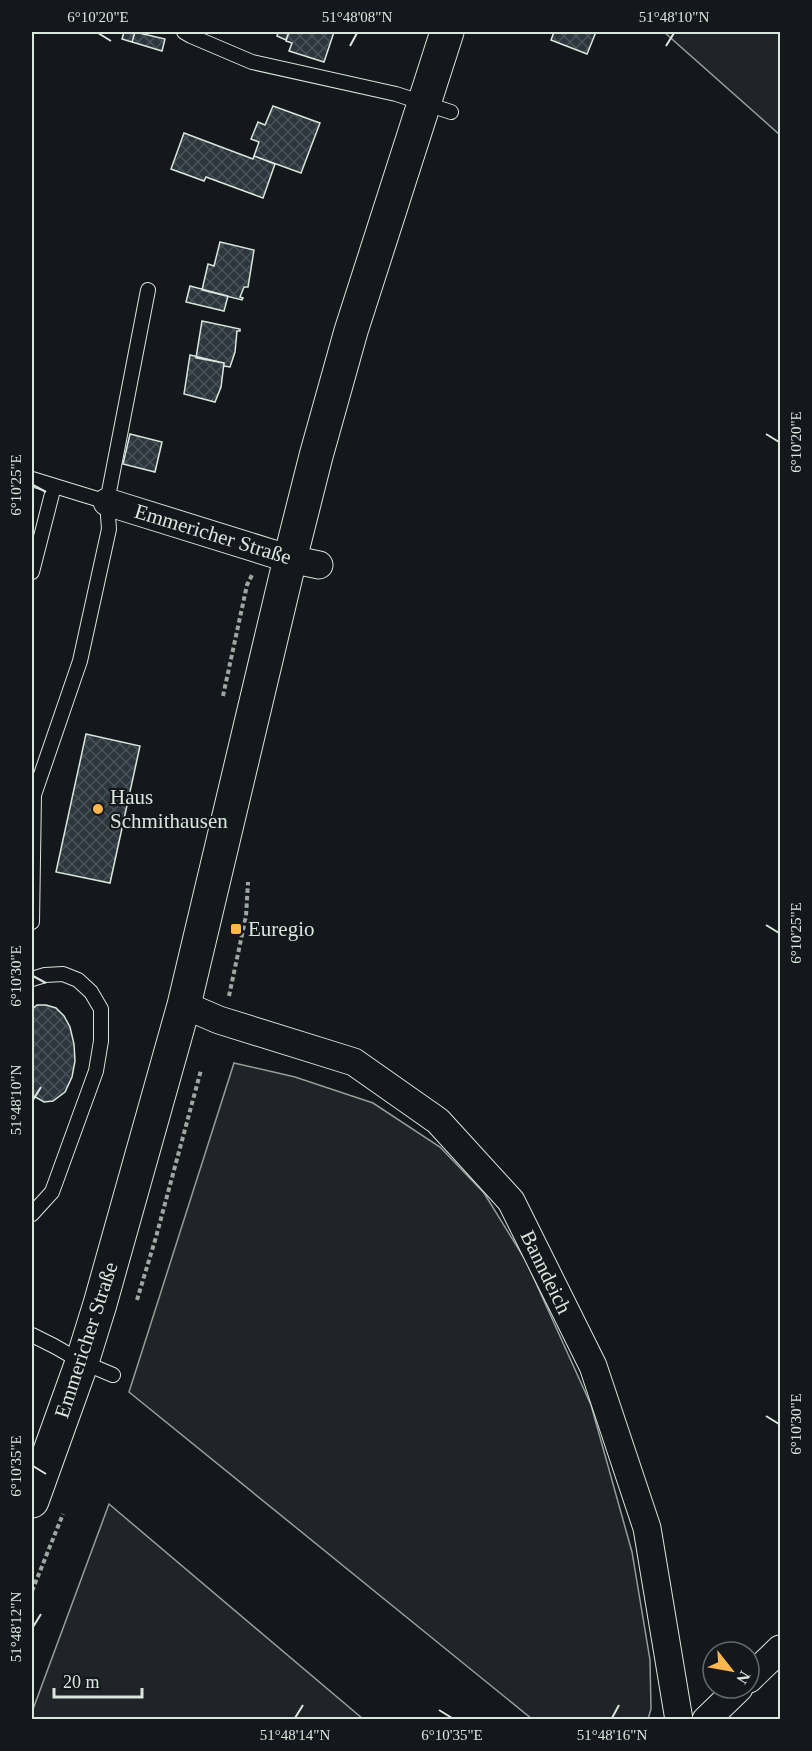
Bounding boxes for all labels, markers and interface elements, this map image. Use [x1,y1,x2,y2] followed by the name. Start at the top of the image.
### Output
[67,9,129,25] text: 6°10'20"E
[322,9,392,25] text: 51°48'08"N
[639,9,709,25] text: 51°48'10"N
[788,411,804,473] text: 6°10'20"E
[8,454,24,516] text: 6°10'25"E
[132,499,294,569] street label: Emmericher Straße
[110,785,228,833] place label: Haus Schmithausen
[91,802,105,816] marker: Haus Schmithausen
[788,902,804,964] text: 6°10'25"E
[248,917,314,941] place label: Euregio
[229,922,243,936] marker: Euregio
[8,945,24,1007] text: 6°10'30"E
[8,1065,24,1135] text: 51°48'10"N
[516,1226,577,1318] street label: Banndeich
[49,1259,123,1421] street label: Emmericher Straße
[788,1393,804,1455] text: 6°10'30"E
[8,1435,24,1497] text: 6°10'35"E
[8,1592,24,1662] text: 51°48'12"N
[701,1640,761,1700] north arrow
[54,1661,142,1699] scale bar
[733,1668,754,1687] text: N
[63,1672,100,1692] text: 20 m
[260,1727,330,1743] text: 51°48'14"N
[421,1727,483,1743] text: 6°10'35"E
[577,1727,647,1743] text: 51°48'16"N

